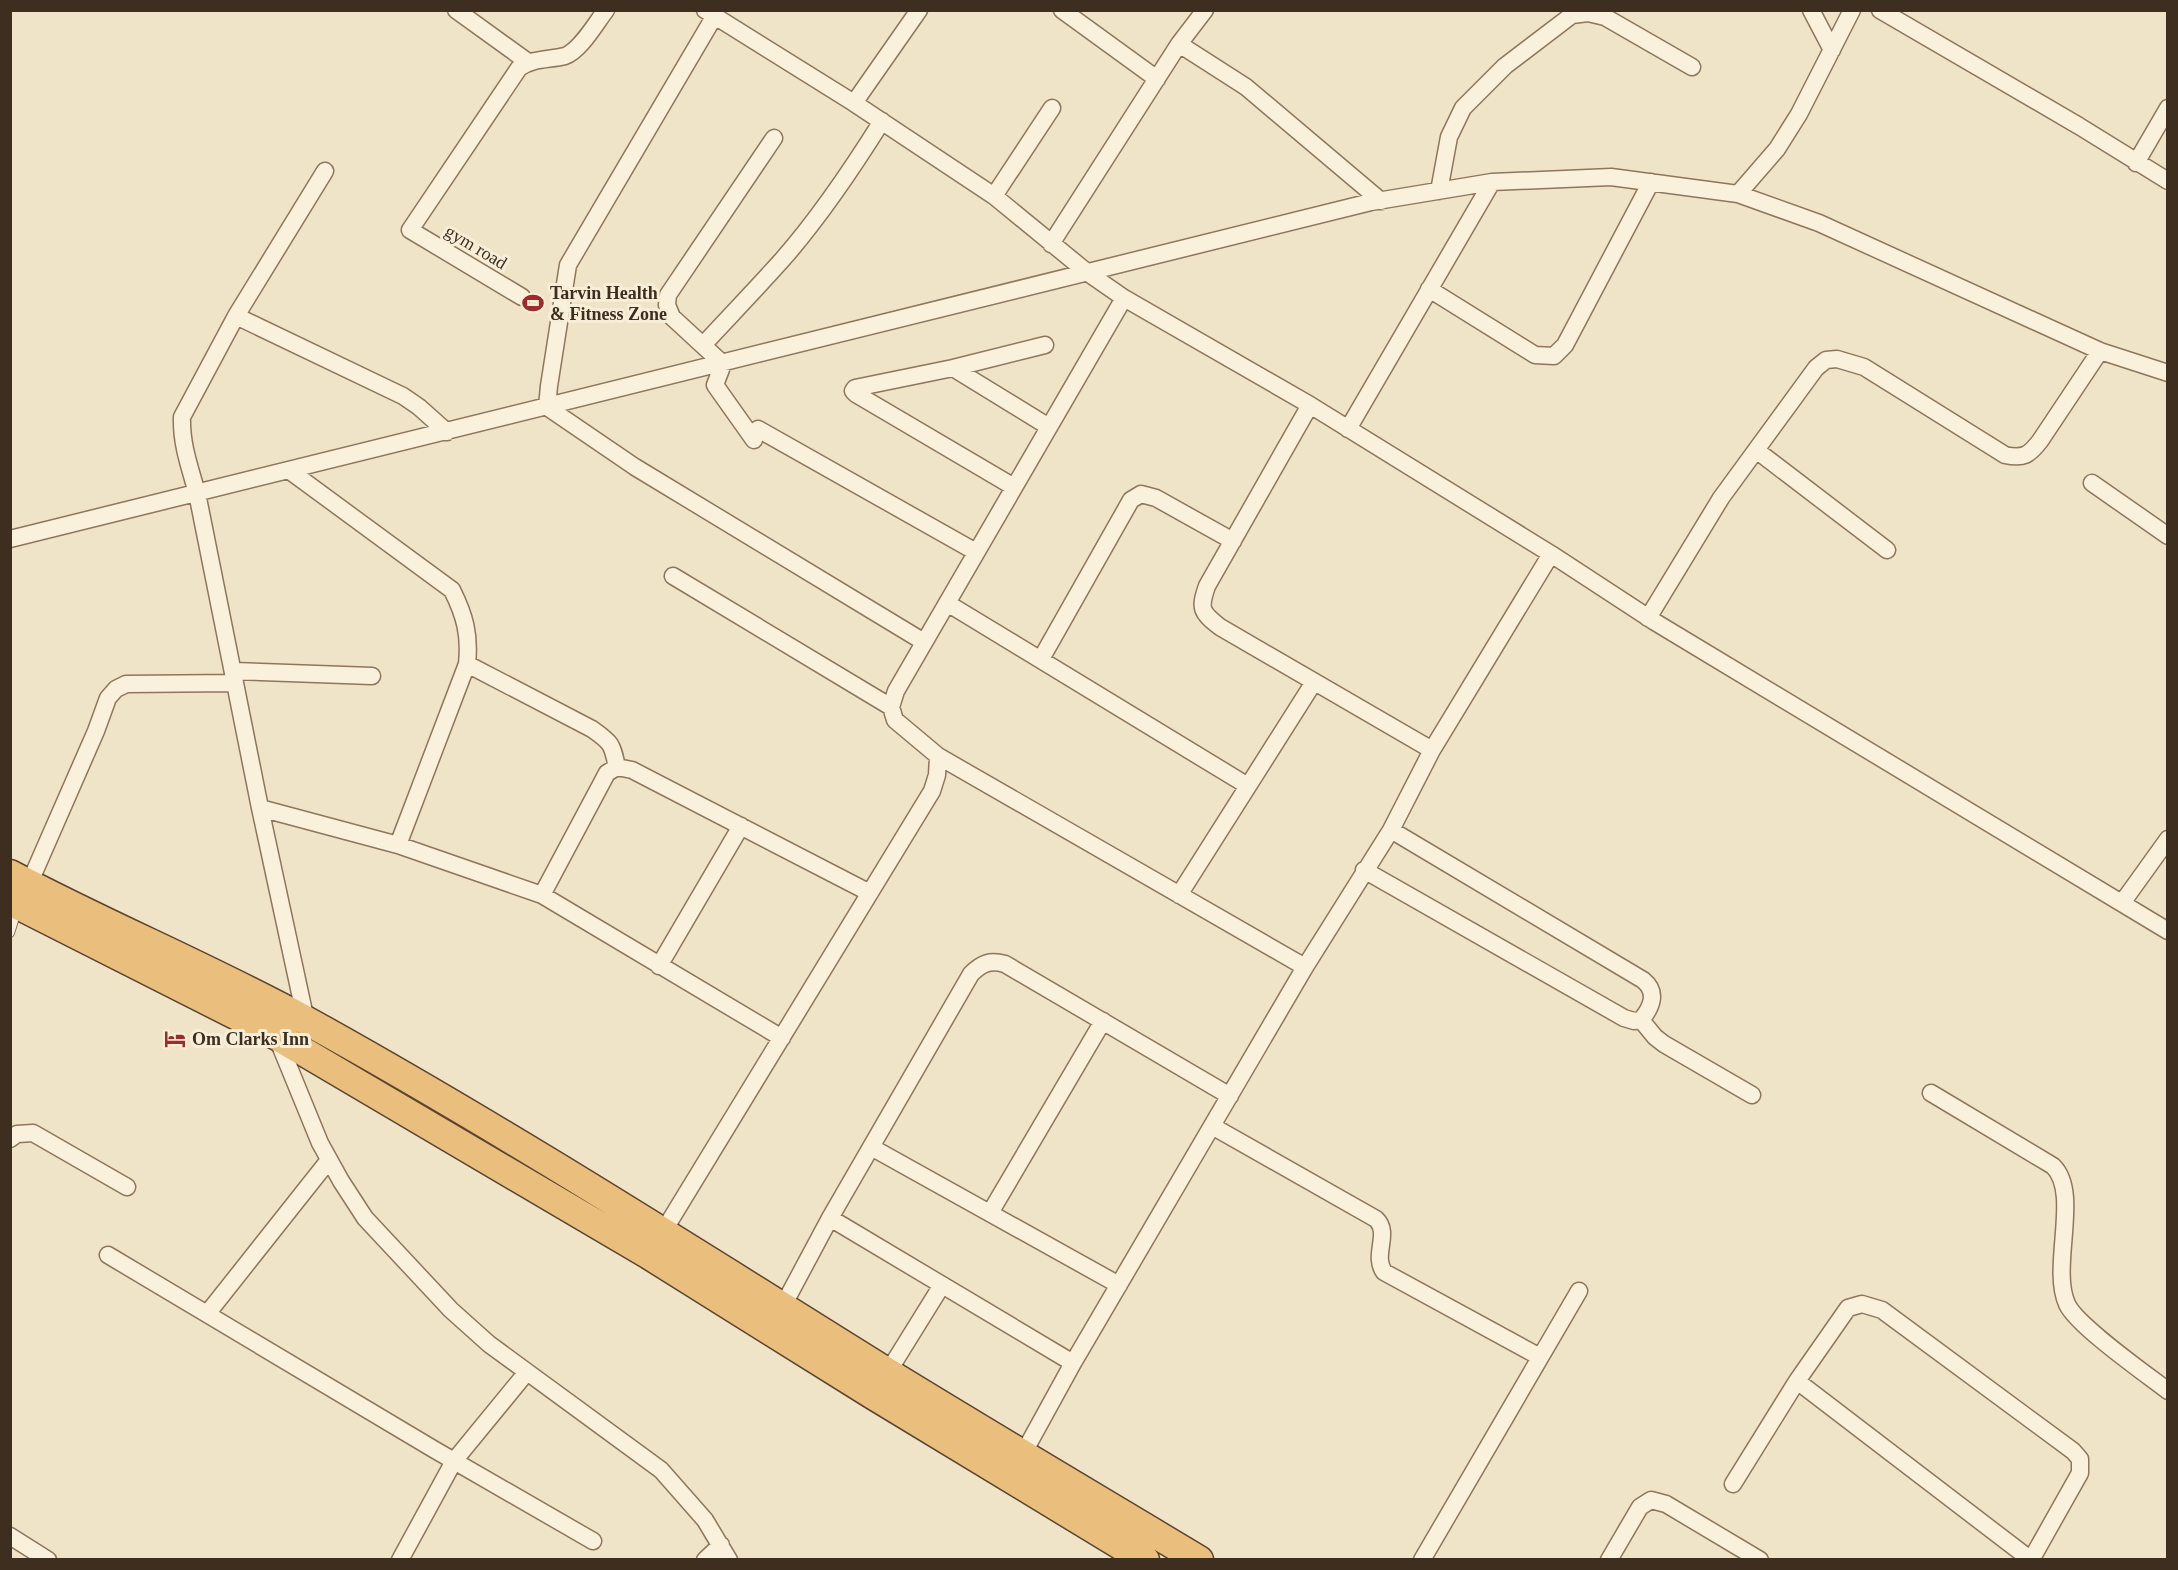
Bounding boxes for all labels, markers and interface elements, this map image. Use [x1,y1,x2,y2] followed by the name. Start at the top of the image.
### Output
[441,221,511,273] street label: gym road
[550,283,667,324] place label: Tarvin Health & Fitness Zone
[521,291,545,315] sports icon: Tarvin Health & Fitness Zone
[163,1027,187,1051] hotel icon: Om Clarks Inn
[192,1029,309,1049] place label: Om Clarks Inn

